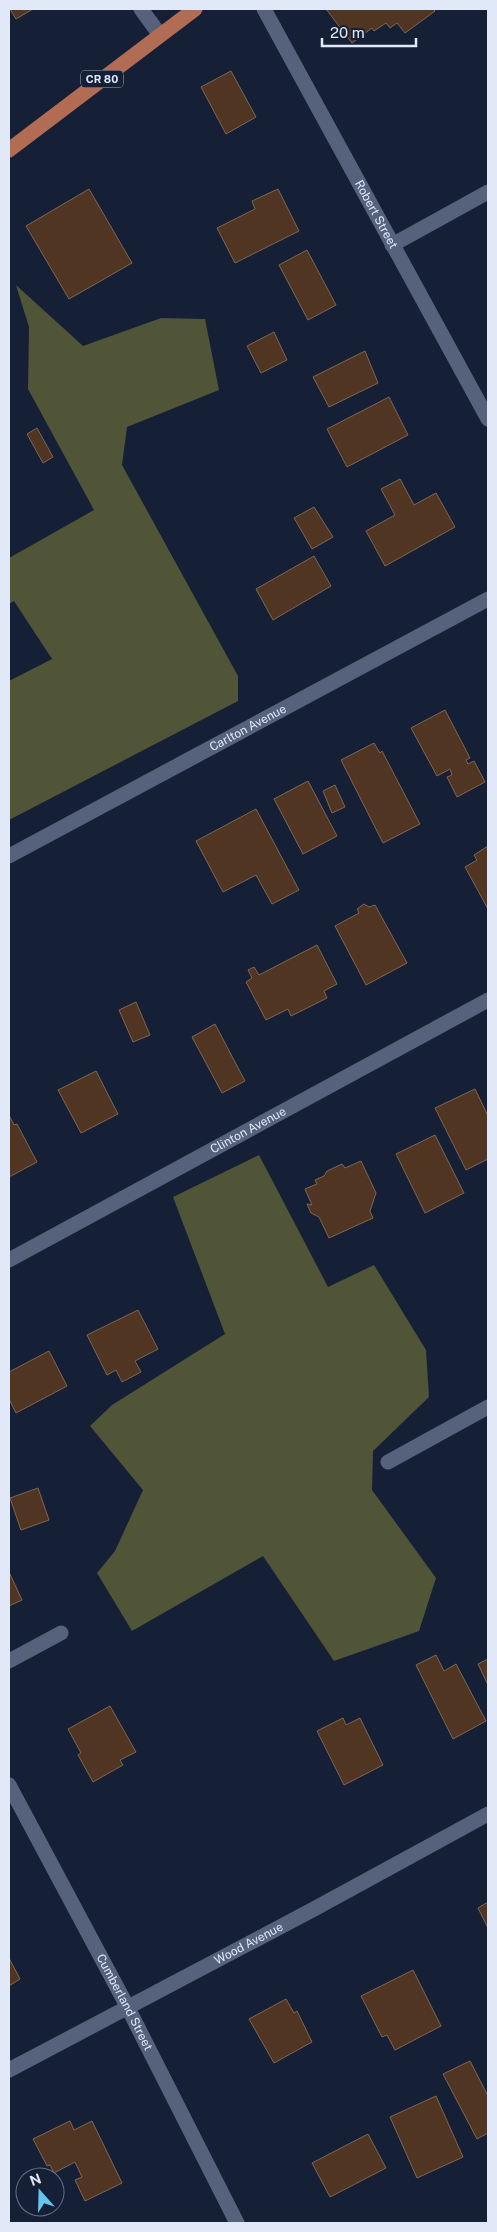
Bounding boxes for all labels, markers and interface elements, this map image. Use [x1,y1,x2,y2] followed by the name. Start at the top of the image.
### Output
[322,15,416,47] scale bar
[330,24,365,41] text: 20 m
[81,70,123,88] road number: CR 80
[352,178,401,251] street label: Robert Street
[207,701,289,754] street label: Carlton Avenue
[208,1104,288,1156] street label: Clinton Avenue
[212,1920,286,1967] street label: Wood Avenue
[94,1952,155,2053] street label: Cumberland Street
[15,2167,65,2217] north arrow
[28,2170,43,2189] text: N

